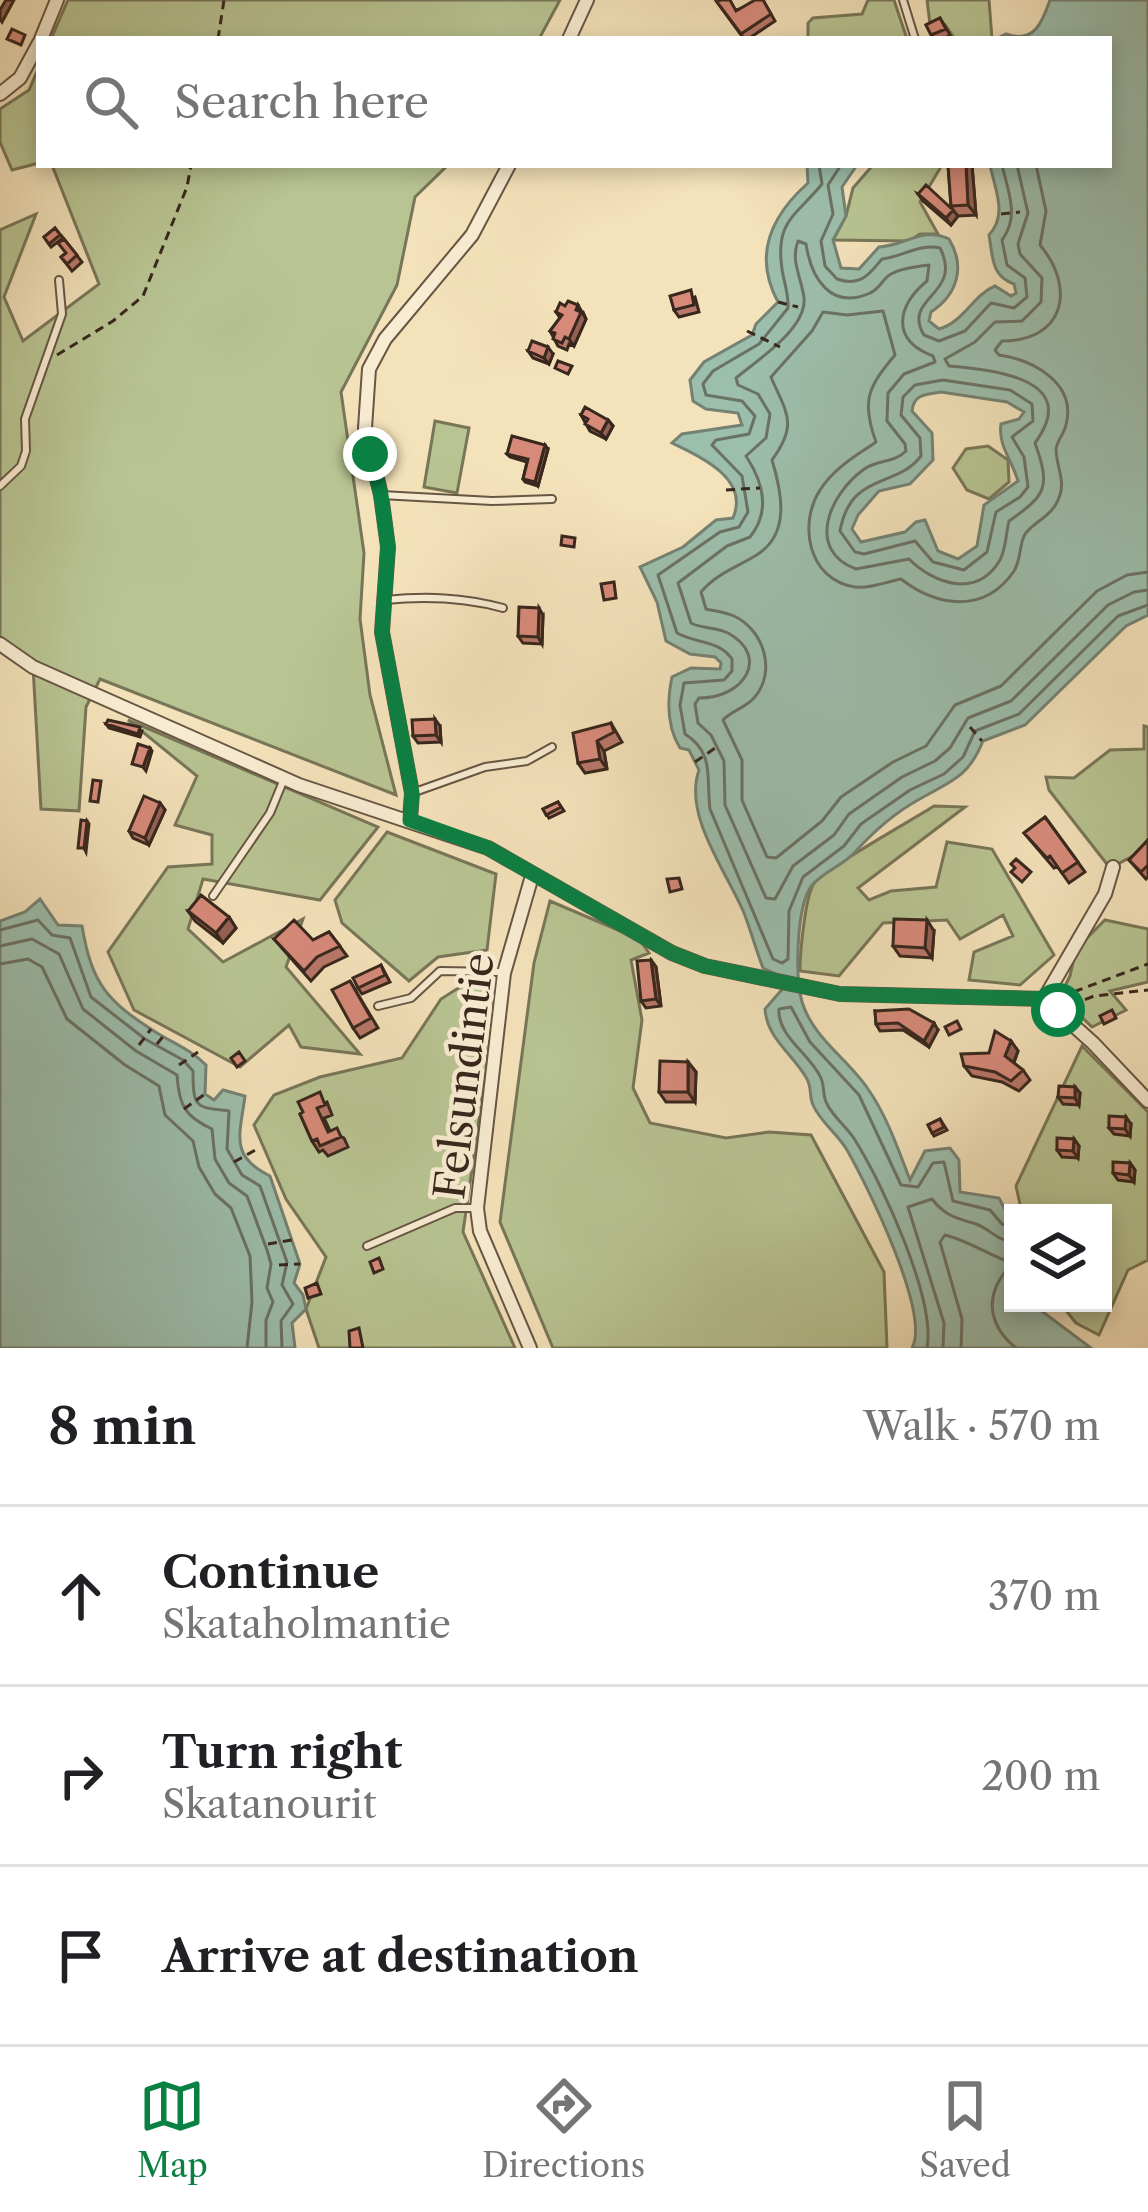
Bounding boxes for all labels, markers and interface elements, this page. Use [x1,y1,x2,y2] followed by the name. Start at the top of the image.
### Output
[36,36,1112,168] search box
[78,69,144,135] icon: search
[174,74,429,130] text: Search here
[343,427,397,481] route end
[423,950,505,1202] street label: Felsundintie
[1031,983,1085,1037] route start
[1004,1204,1112,1312] map controls
[1004,1204,1112,1312] button: layers
[48,1395,196,1457] text: 8 min
[863,1402,1100,1450] text: Walk · 570 m
[162,1544,379,1600] text: Continue
[48,1563,114,1629] icon: ahead
[988,1572,1100,1620] text: 370 m
[162,1600,451,1648] text: Skataholmantie
[162,1724,402,1780] text: Turn right
[48,1743,114,1809] icon: right
[981,1752,1100,1800] text: 200 m
[162,1780,376,1828] text: Skatanourit
[48,1923,114,1989] icon: arrive
[162,1928,639,1984] text: Arrive at destination
[137,2073,208,2186] tab: Map
[482,2073,645,2186] tab: Directions
[919,2073,1011,2186] tab: Saved

